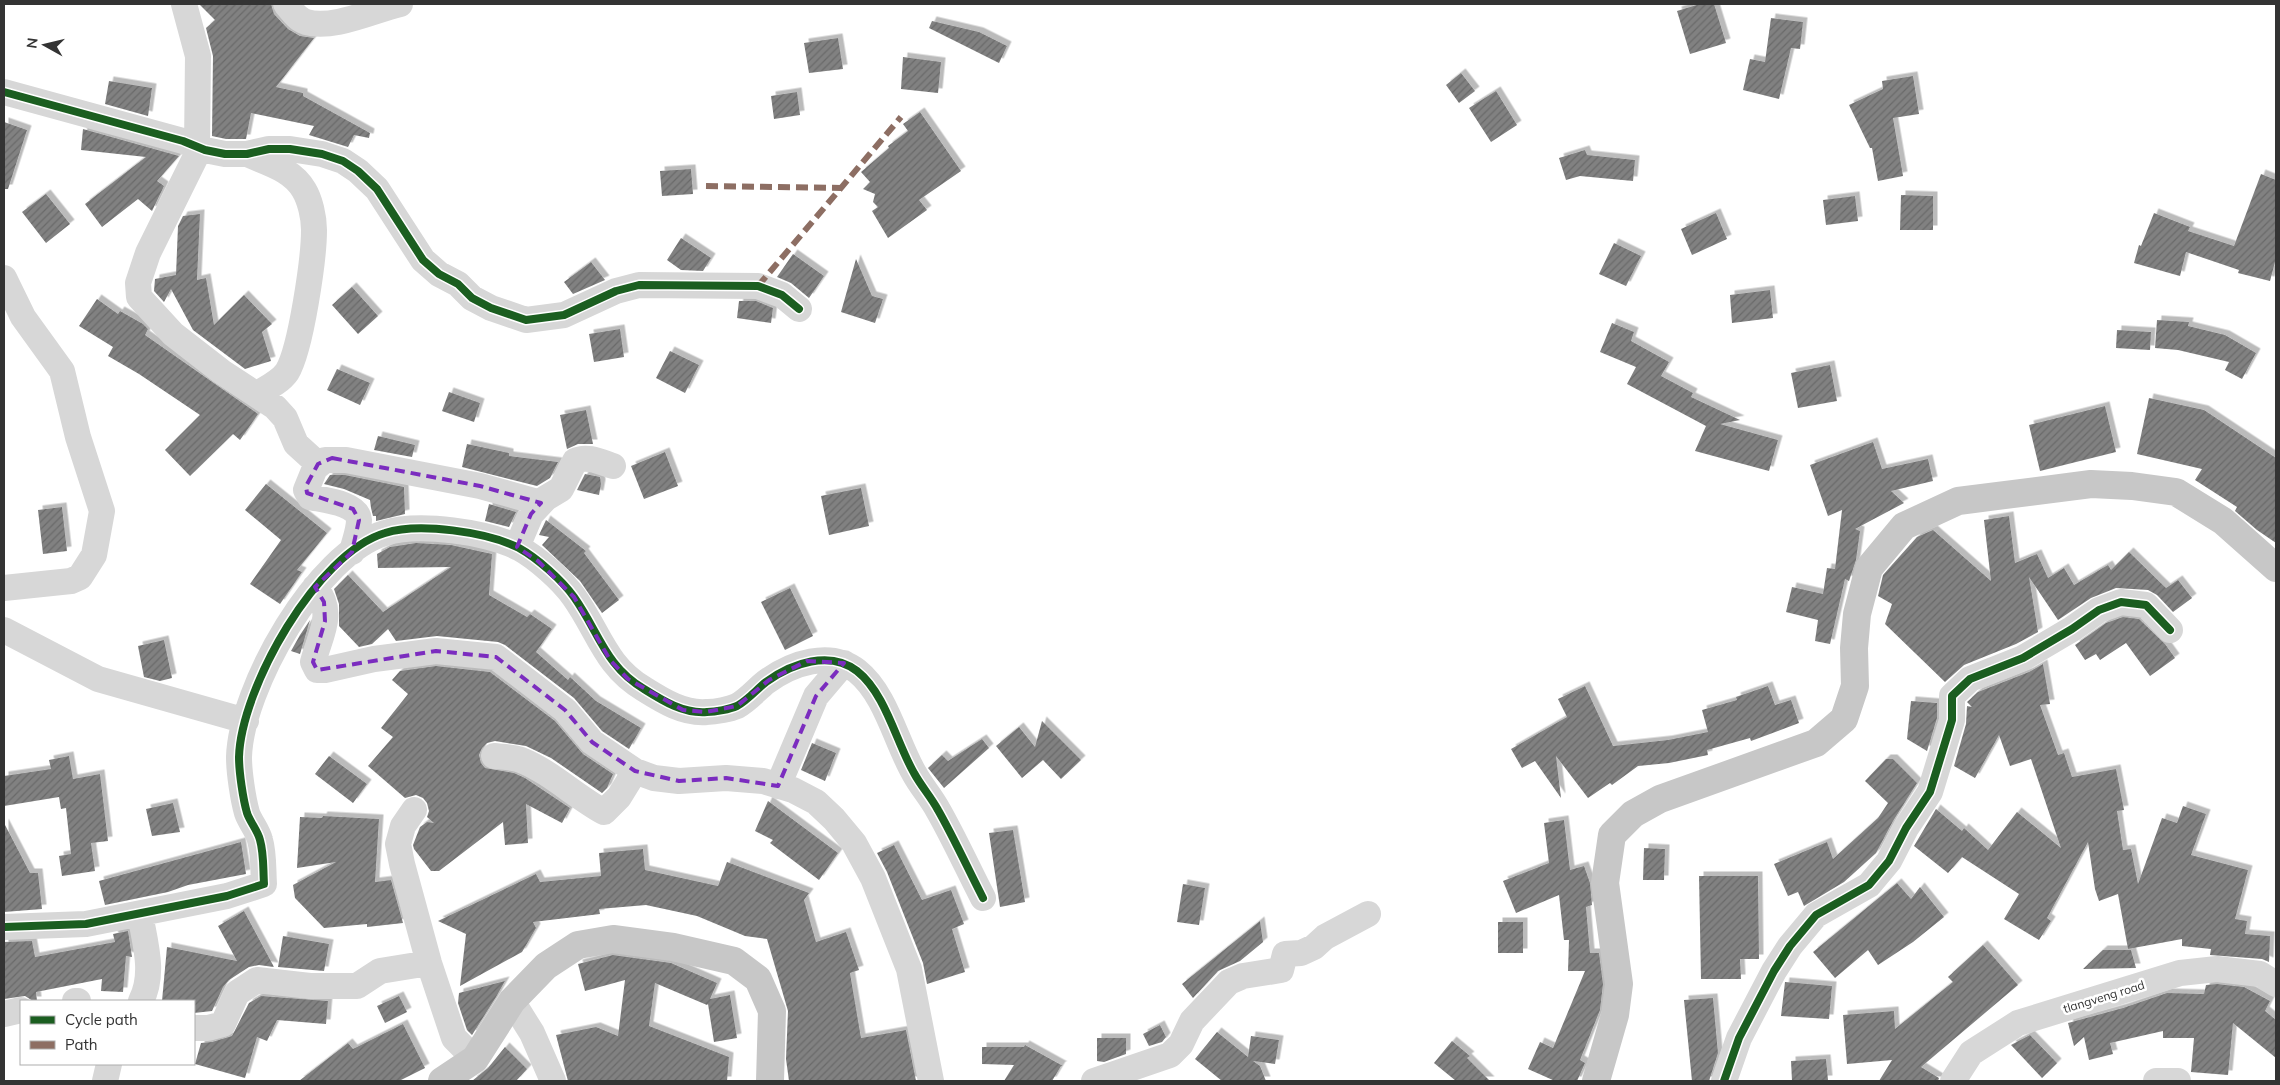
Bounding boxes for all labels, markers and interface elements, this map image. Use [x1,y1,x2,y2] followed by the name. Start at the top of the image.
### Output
[20,20,70,70] north arrow
[22,37,42,50] text: N
[2061,977,2146,1016] street label: tlangveng road
[20,1000,195,1065] legend
[65,1010,138,1029] text: Cycle path
[65,1035,97,1054] text: Path

